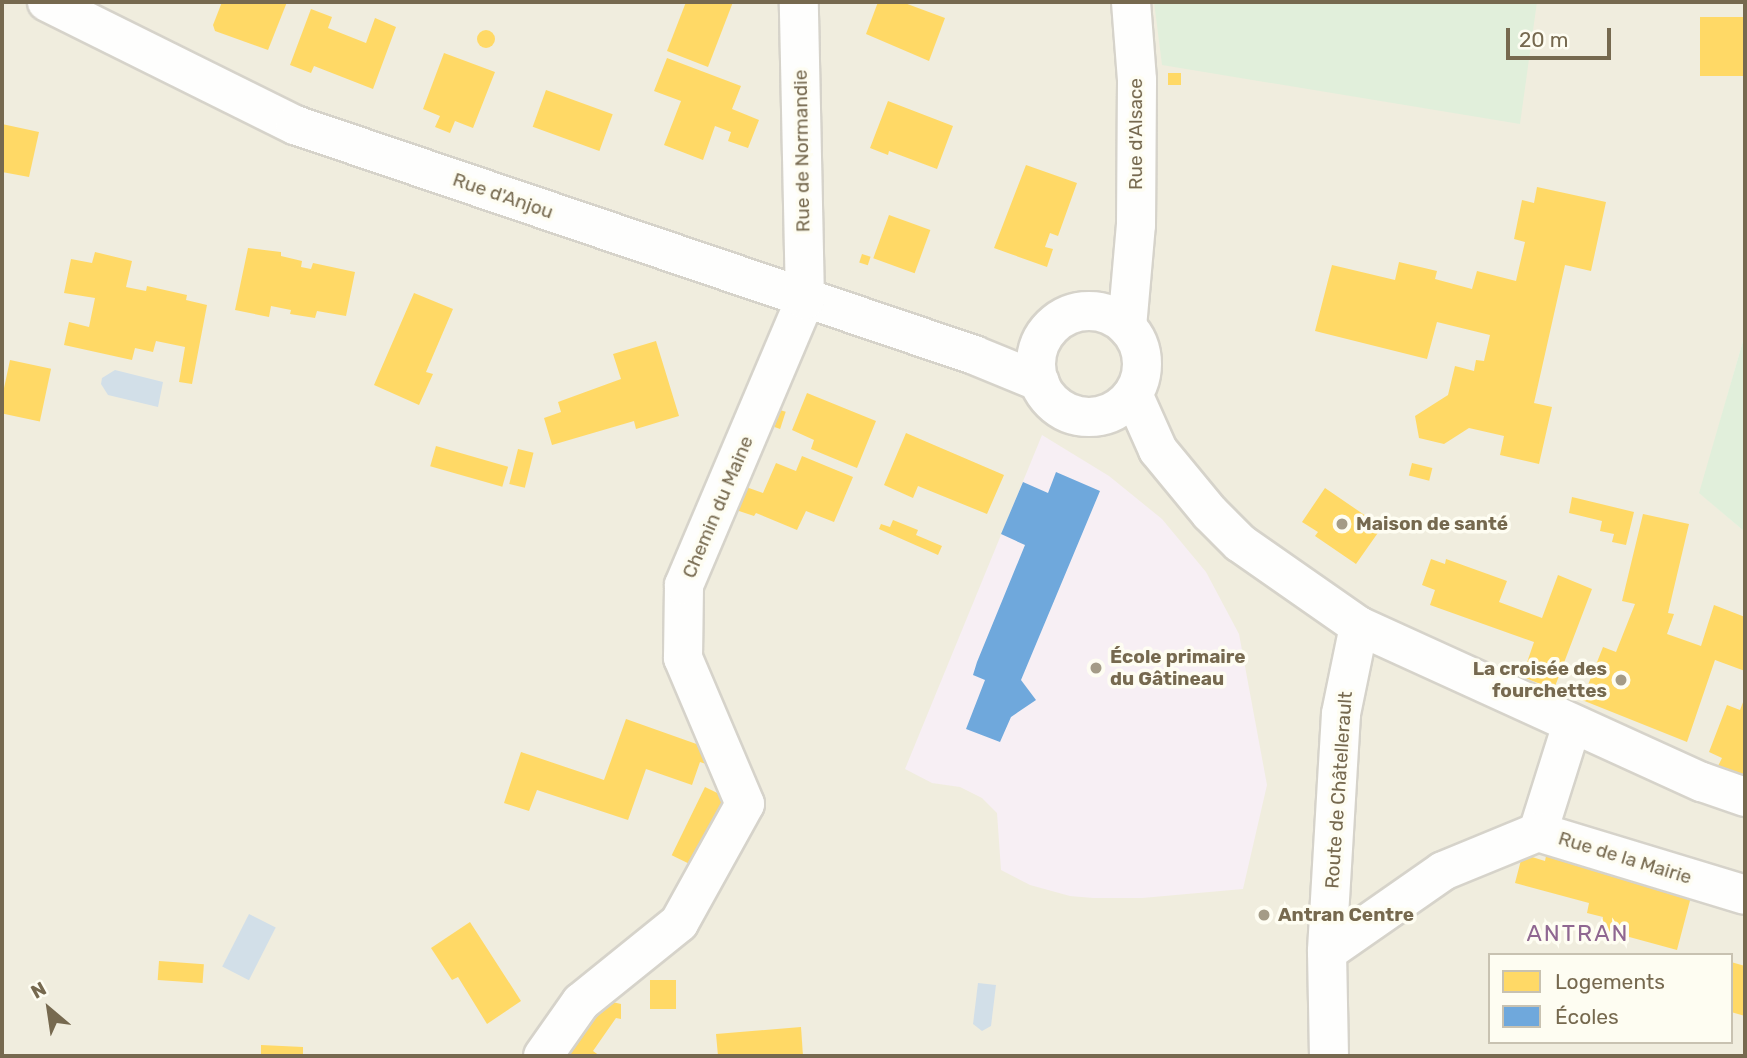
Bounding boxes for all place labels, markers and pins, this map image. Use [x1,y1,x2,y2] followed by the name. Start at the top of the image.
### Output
[1356,513,1508,535] place label: Maison de santé
[1334,516,1350,532] marker: Maison de santé
[1110,646,1246,690] place label: École primaire du Gâtineau
[1473,658,1607,702] place label: La croisée des fourchettes
[1088,660,1104,676] marker: École primaire du Gâtineau
[1613,672,1629,688] marker: La croisée des fourchettes
[1278,904,1414,926] place label: Antran Centre
[1256,907,1272,923] marker: Antran Centre

